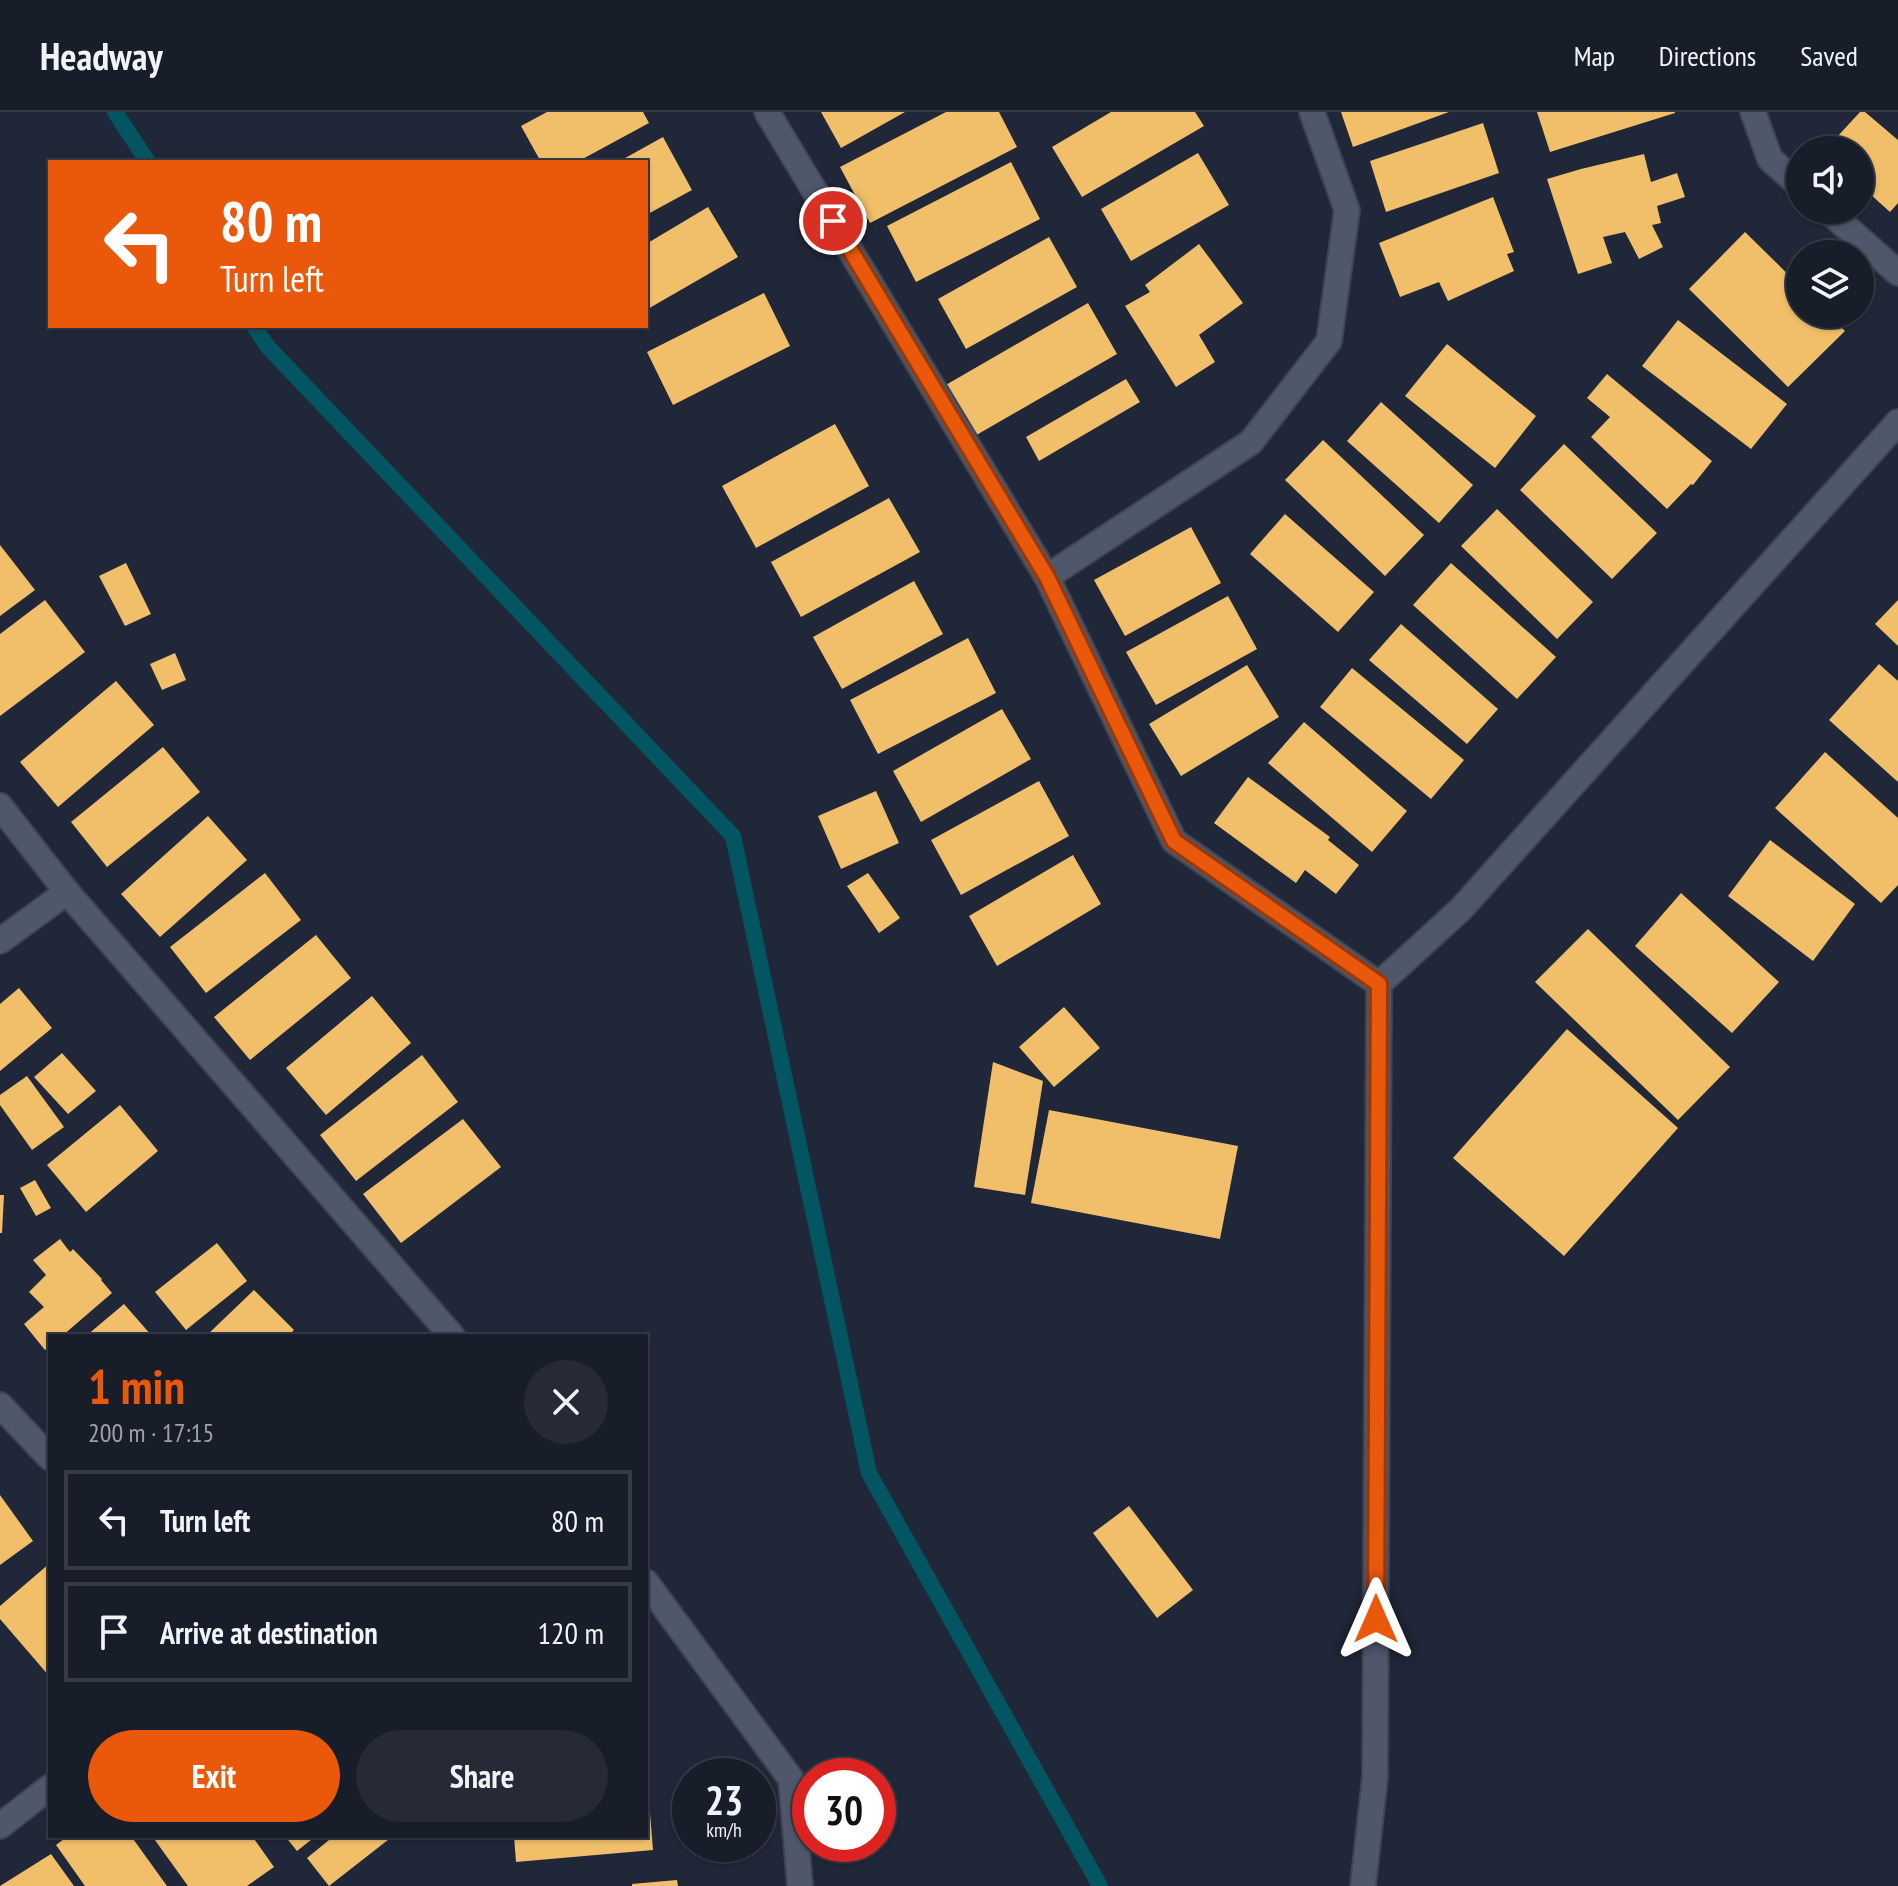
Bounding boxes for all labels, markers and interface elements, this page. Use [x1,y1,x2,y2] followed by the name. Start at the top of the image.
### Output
[40,31,163,80] text: Headway
[1574,37,1615,74] text: Map
[1659,37,1756,74] text: Directions
[1800,37,1858,74] text: Saved
[1786,136,1874,328] map controls
[1786,136,1874,224] button: sound
[220,185,322,257] text: 80 m
[799,187,867,255] pin
[88,192,192,296] icon: left
[811,199,855,243] icon: arrive
[1786,240,1874,328] button: layers
[220,255,324,302] text: Turn left
[88,1355,185,1417] text: 1 min
[524,1360,608,1444] button: close
[88,1416,214,1449] text: 200 m · 17:15
[92,1498,136,1542] icon: left
[160,1501,250,1540] text: Turn left
[551,1501,604,1540] text: 80 m
[1334,1577,1418,1661] position arrow
[92,1610,136,1654] icon: arrive
[160,1613,378,1652] text: Arrive at destination
[538,1613,604,1652] text: 120 m
[88,1730,340,1822] button: Exit
[356,1730,608,1822] button: Share
[792,1758,896,1862] speed limit sign: 30
[705,1774,743,1826] text: 23
[706,1817,742,1843] text: km/h

